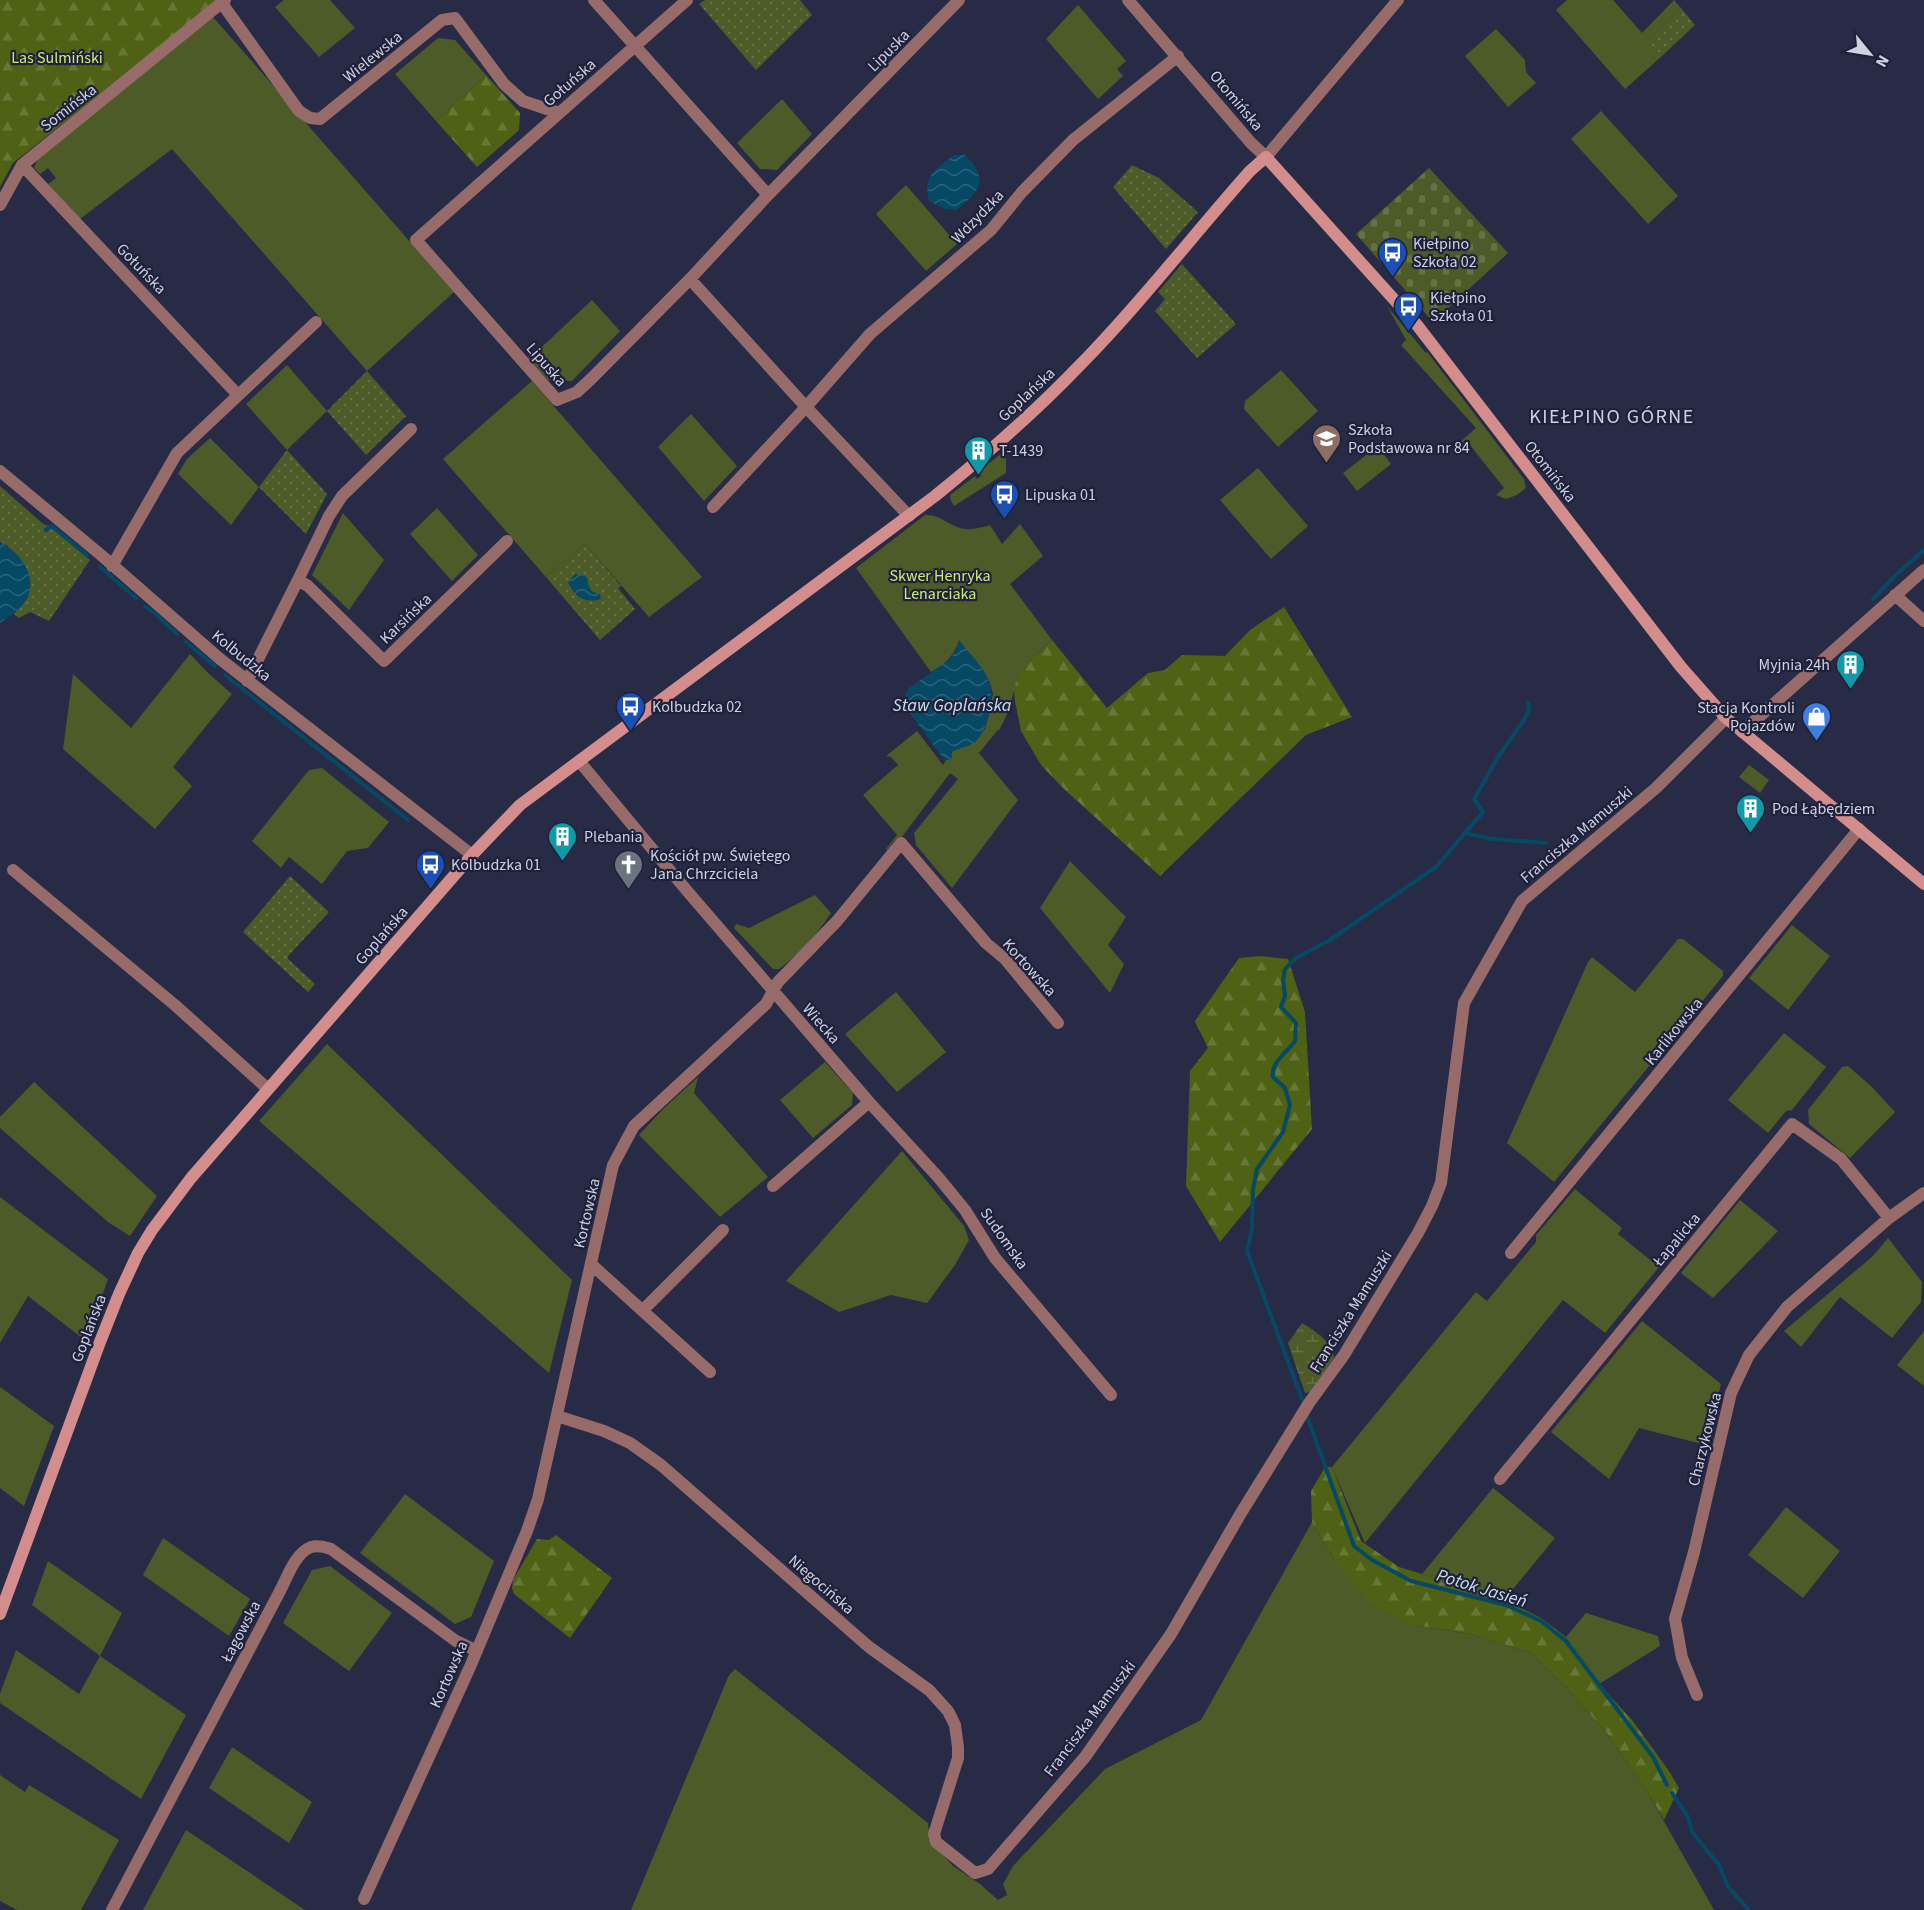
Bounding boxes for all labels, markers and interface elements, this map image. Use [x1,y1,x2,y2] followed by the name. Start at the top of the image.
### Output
[1840,24,1900,84] north arrow
[863,25,915,77] street label: Lipuska
[338,26,407,88] street label: Wielewska
[11,47,103,69] park label: Las Sulmiński
[1870,51,1894,71] text: N
[539,54,601,112] street label: Gołuńska
[1204,66,1268,136] street label: Otomińska
[36,79,101,137] street label: Somińska
[946,185,1009,248] street label: Wdzydzka
[1413,233,1477,273] place label: Kiełpino Szkoła 02
[1376,236,1408,278] bus stop icon: Kiełpino Szkoła 02
[111,238,171,299] street label: Gołuńska
[1430,287,1494,327] place label: Kiełpino Szkoła 01
[1393,290,1425,332] bus stop icon: Kiełpino Szkoła 01
[521,338,572,391] street label: Lipuska
[993,363,1060,427] street label: Goplańska
[1529,403,1695,431] district label: KIEŁPINO GÓRNE
[1348,419,1470,459] place label: Szkoła Podstawowa nr 84
[1311,422,1343,464] school or university icon: Szkoła Podstawowa nr 84
[962,434,994,476] building icon: T-1439
[1519,436,1581,507] street label: Otomińska
[999,440,1043,462] place label: T-1439
[988,478,1020,520] bus stop icon: Lipuska 01
[1025,484,1096,506] place label: Lipuska 01
[890,565,990,605] park label: Skwer Henryka Lenarciaka
[375,588,437,649] street label: Karsińska
[207,625,276,687] street label: Kolbudzka
[1835,648,1867,690] building icon: Myjnia 24h
[1759,654,1830,676] place label: Myjnia 24h
[615,690,647,732] bus stop icon: Kolbudzka 02
[893,693,1012,718] water label: Staw Goplańska
[652,696,742,718] place label: Kolbudzka 02
[1697,697,1795,737] place label: Stacja Kontroli Pojazdów
[1800,700,1832,742] shop icon: Stacja Kontroli Pojazdów
[1516,781,1637,888] street label: Franciszka Mamuszki
[1735,792,1767,834] building icon: Pod Łąbędziem
[1772,798,1875,820] place label: Pod Łąbędziem
[547,820,579,862] building icon: Plebania
[584,826,643,848] place label: Plebania
[650,845,790,885] place label: Kościół pw. Świętego Jana Chrzciciela
[414,848,446,890] bus stop icon: Kolbudzka 01
[613,848,645,890] church icon: Kościół pw. Świętego Jana Chrzciciela
[451,854,541,876] place label: Kolbudzka 01
[350,902,413,970] street label: Goplańska
[997,934,1061,1001] street label: Kortowska
[1640,993,1708,1070] street label: Karlikowska
[797,998,845,1049] street label: Wiecka
[568,1176,606,1250] street label: Kortowska
[975,1203,1033,1274] street label: Sudomska
[1647,1208,1706,1272] street label: Łapalicka
[1304,1246,1397,1377] street label: Franciszka Mamuszki
[66,1291,112,1365] street label: Goplańska
[1683,1390,1727,1488] street label: Charzykowska
[784,1550,859,1620] street label: Niegocińska
[1434,1563,1531,1614] water label: Potok Jasień
[215,1597,266,1667] street label: Łagowska
[424,1637,473,1711] street label: Kortowska
[1039,1656,1141,1781] street label: Franciszka Mamuszki

